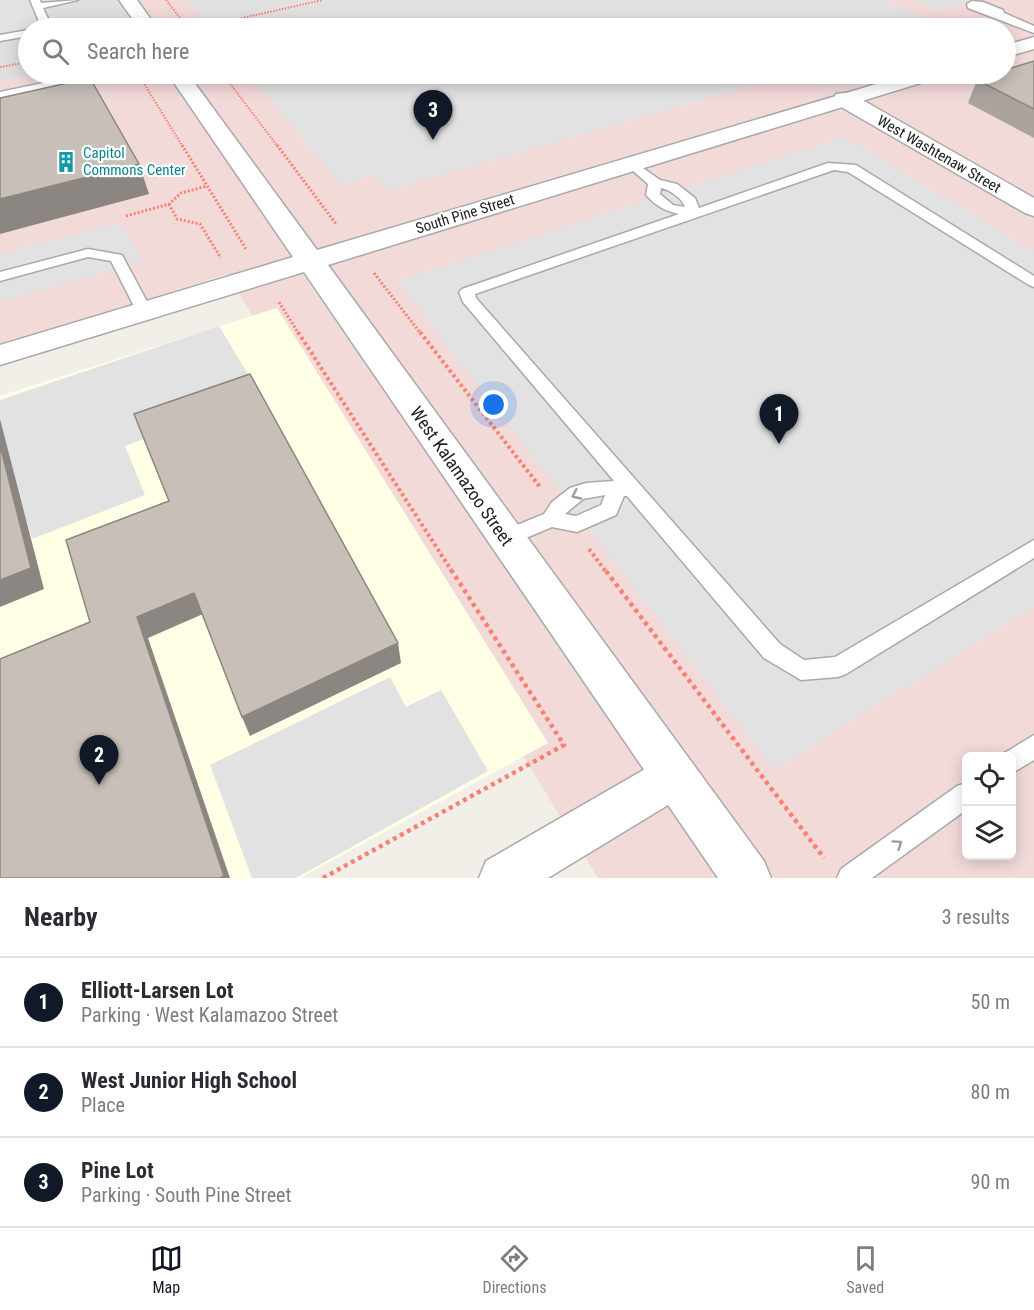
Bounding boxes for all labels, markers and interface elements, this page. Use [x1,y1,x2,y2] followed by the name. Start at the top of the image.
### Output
[18,18,1016,84] search box
[39,35,72,68] icon: search
[87,39,189,64] text: Search here
[414,90,452,140] pin: 3
[874,111,1004,197] street label: West Washtenaw Street
[83,144,186,179] place label: Capitol Commons Center
[54,150,78,174] building icon: Capitol Commons Center
[413,190,517,238] street label: South Pine Street
[479,390,508,419] your location
[760,394,798,444] pin: 1
[406,402,518,550] street label: West Kalamazoo Street
[572,487,583,499] one-way arrow
[80,736,118,785] pin: 2
[962,752,1016,860] map controls
[962,752,1016,806] button: locate
[962,806,1016,860] button: layers
[891,840,902,851] one-way arrow
[24,902,98,932] text: Nearby
[942,905,1010,929] text: 3 results
[81,978,234,1003] text: Elliott-Larsen Lot
[38,990,49,1014] text: 1
[971,990,1010,1014] text: 50 m
[81,1003,338,1027] text: Parking · West Kalamazoo Street
[81,1068,297,1093] text: West Junior High School
[38,1080,49,1104] text: 2
[971,1080,1010,1104] text: 80 m
[81,1093,125,1117] text: Place
[81,1158,154,1183] text: Pine Lot
[38,1170,49,1194] text: 3
[971,1170,1010,1194] text: 90 m
[81,1183,291,1207] text: Parking · South Pine Street
[150,1242,183,1297] tab: Map
[483,1242,546,1297] tab: Directions
[846,1242,884,1297] tab: Saved

